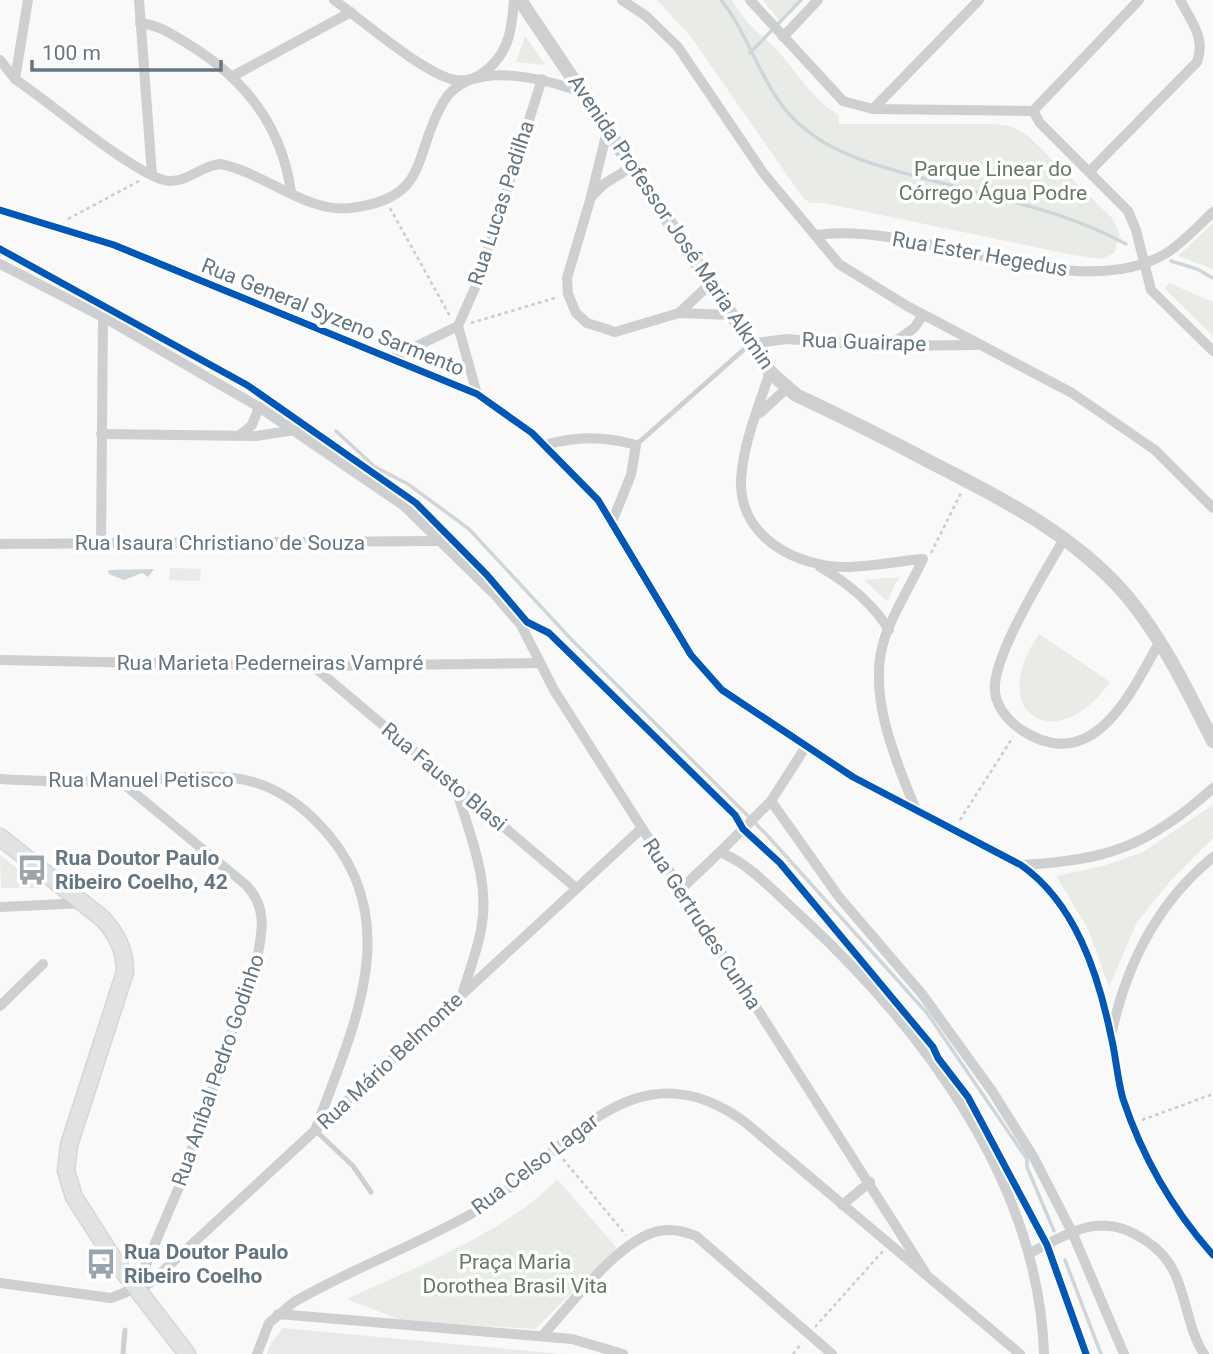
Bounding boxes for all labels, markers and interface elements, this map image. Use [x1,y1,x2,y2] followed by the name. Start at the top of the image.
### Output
[32,28,220,72] scale bar
[42,41,101,65] text: 100 m
[563,70,779,374] street label: Avenida Professor José Maria Alkmin
[463,118,539,288] street label: Rua Lucas Padilha
[899,157,1087,205] park label: Parque Linear do Córrego Água Podre
[890,227,1070,281] street label: Rua Ester Hegedus
[198,253,468,381] street label: Rua General Syzeno Sarmento
[801,328,927,356] street label: Rua Guairape
[75,531,365,555] street label: Rua Isaura Christiano de Souza
[117,651,423,675] street label: Rua Marieta Pederneiras Vampré
[377,718,511,836] street label: Rua Fausto Blasi
[48,768,234,792] street label: Rua Manuel Petisco
[638,834,766,1014] street label: Rua Gertrudes Cunha
[55,846,228,894] place label: Rua Doutor Paulo Ribeiro Coelho, 42
[15,853,49,887] bus stop icon: Rua Doutor Paulo Ribeiro Coelho, 42
[167,951,269,1189] street label: Rua Aníbal Pedro Godinho
[312,988,468,1134] street label: Rua Mário Belmonte
[467,1109,603,1219] street label: Rua Celso Lagar
[124,1240,289,1288] place label: Rua Doutor Paulo Ribeiro Coelho
[84,1247,118,1281] bus stop icon: Rua Doutor Paulo Ribeiro Coelho
[422,1250,608,1298] park label: Praça Maria Dorothea Brasil Vita

